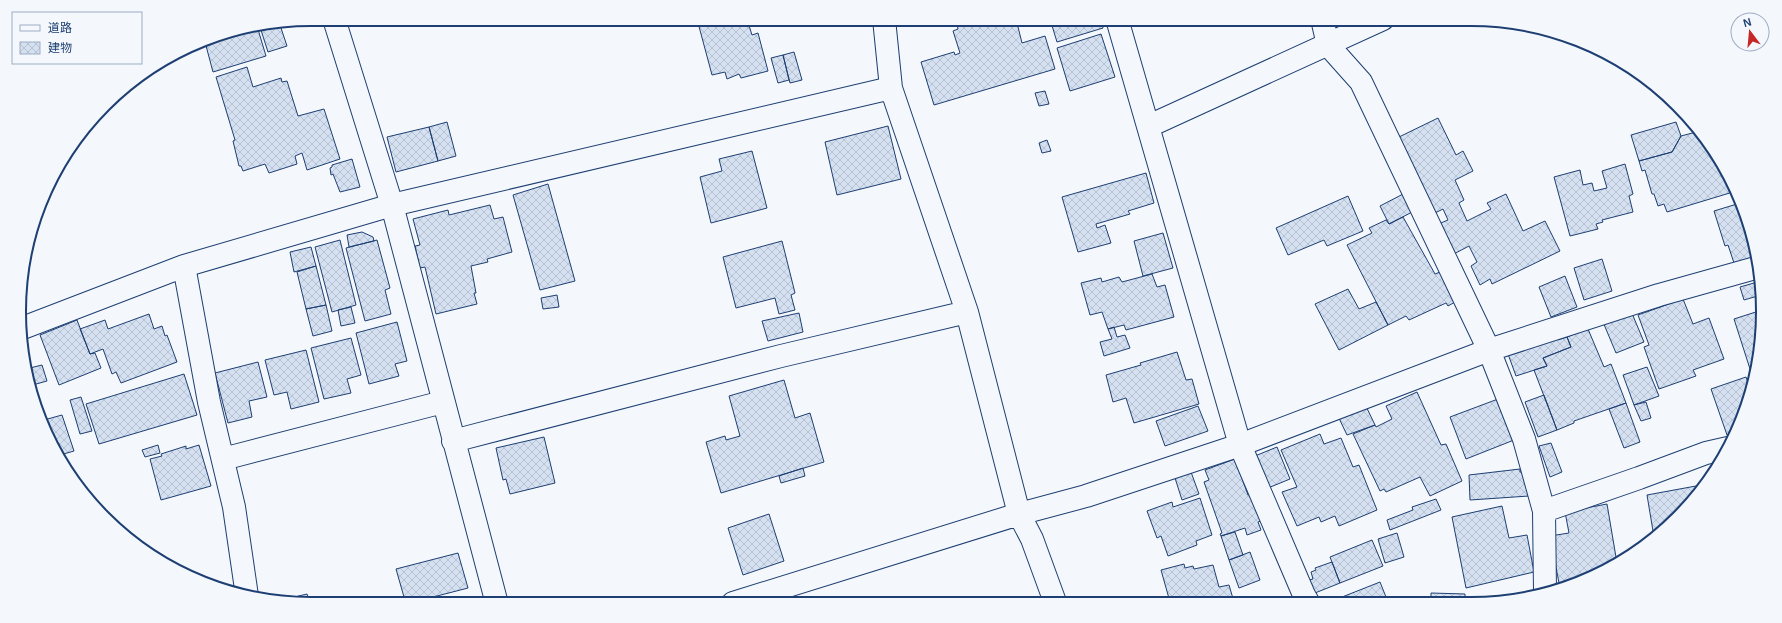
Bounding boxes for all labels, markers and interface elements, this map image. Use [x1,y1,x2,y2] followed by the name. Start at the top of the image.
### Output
[12,12,142,64] legend
[1730,12,1770,52] north arrow
[1742,16,1753,29] text: N
[48,21,72,35] text: 道路
[48,41,72,55] text: 建物

